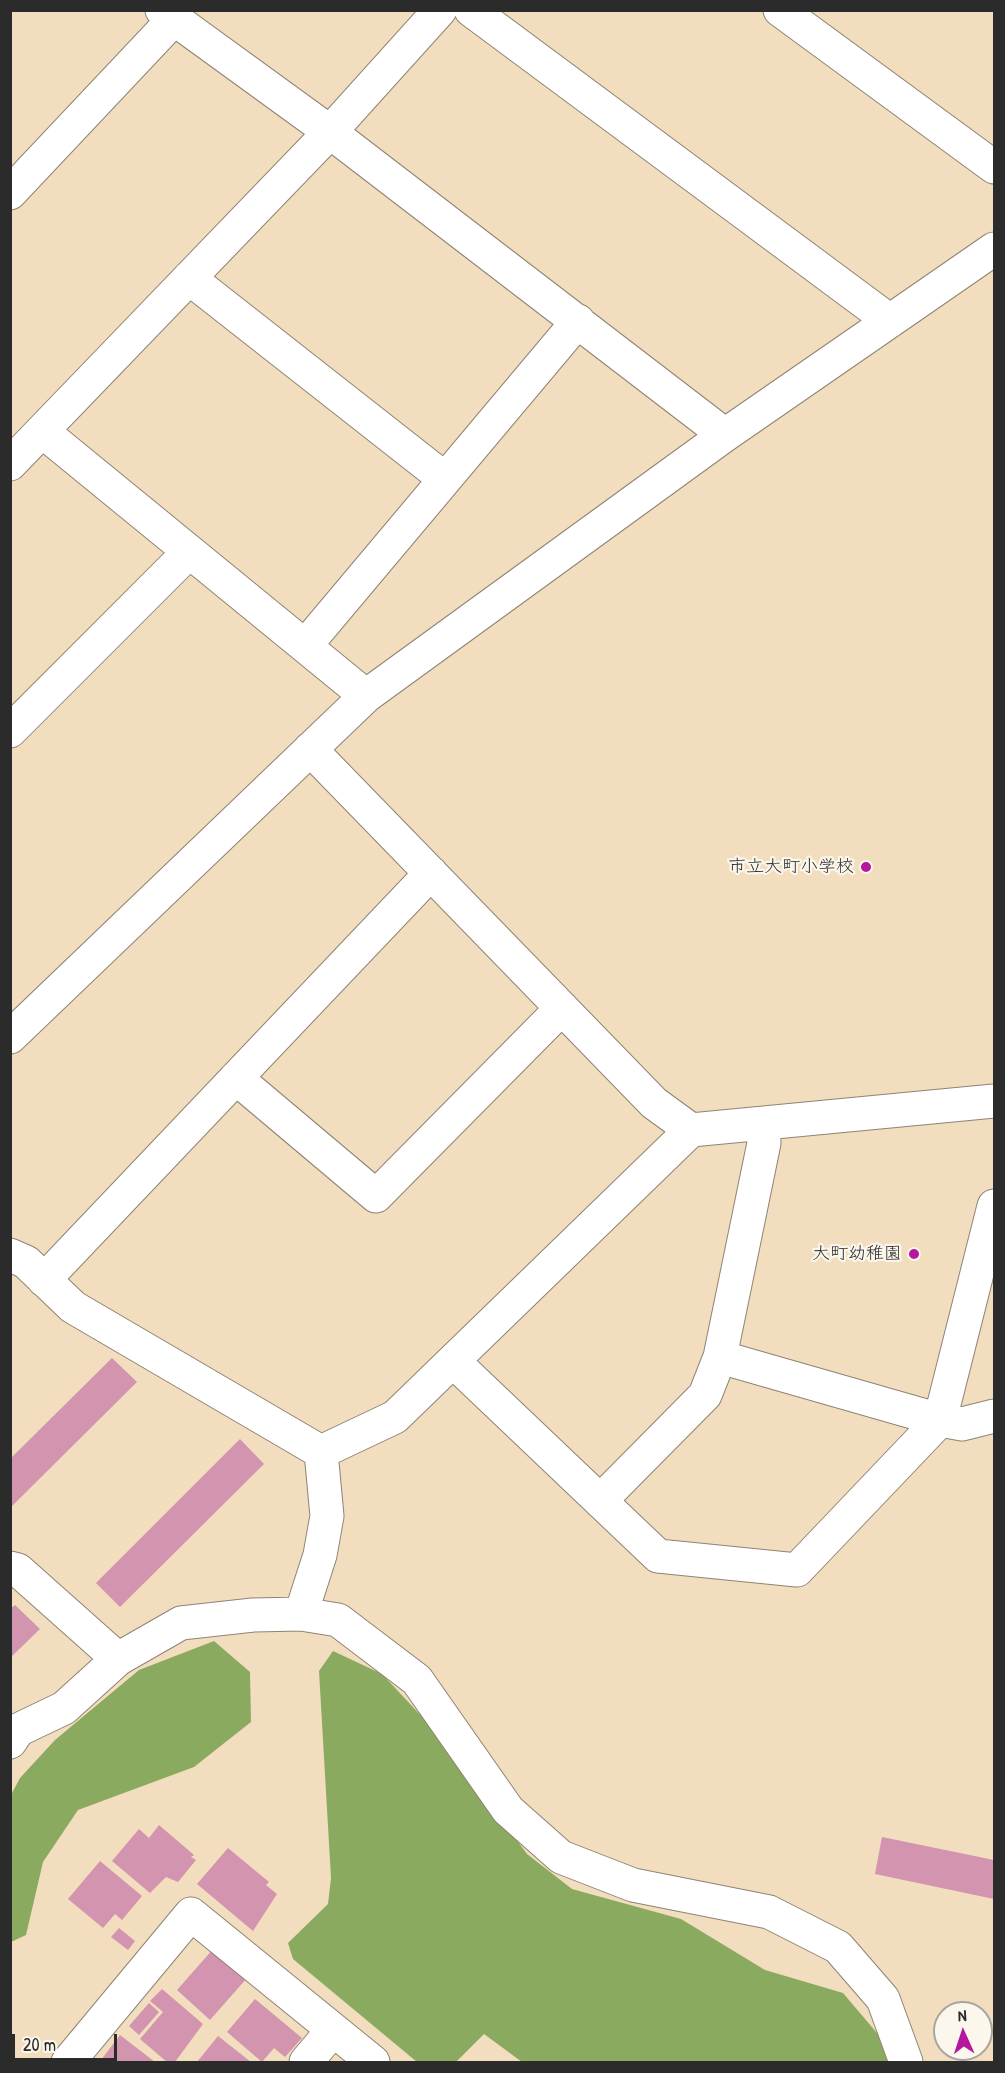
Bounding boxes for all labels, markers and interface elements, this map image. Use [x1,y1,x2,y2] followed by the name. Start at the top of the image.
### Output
[728,856,854,878] place label: 市立大町小学校
[859,860,873,874] marker: 市立大町小学校
[812,1243,902,1265] place label: 大町幼稚園
[907,1247,921,1261] marker: 大町幼稚園
[933,2001,993,2061] north arrow
[957,2004,967,2026] text: N
[15,2022,120,2060] scale bar
[23,2032,56,2057] text: 20 m

